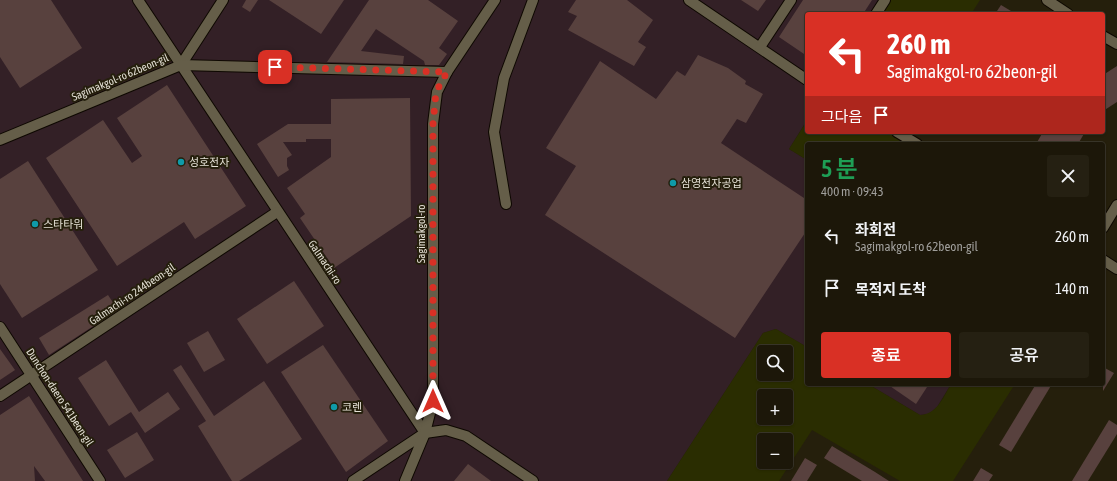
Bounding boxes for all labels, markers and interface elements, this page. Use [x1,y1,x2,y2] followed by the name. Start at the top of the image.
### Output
[821,28,873,80] icon: left
[887,28,950,60] text: 260 m
[258,50,292,84] pin
[70,51,170,103] street label: Sagimakgol-ro 62beon-gil
[264,56,286,78] icon: arrive
[887,61,1057,82] text: Sagimakgol-ro 62beon-gil
[870,104,892,126] icon: arrive
[821,108,862,125] text: 그다음
[821,155,858,182] text: 5 분
[1047,155,1089,197] button: close
[189,156,229,168] place label: 성호전자
[176,157,186,167] marker: 성호전자
[681,177,742,189] place label: 삼영전자공업
[668,178,678,188] marker: 삼영전자공업
[821,184,884,199] text: 400 m · 09:43
[415,205,427,263] street label: Sagimakgol-ro
[43,218,83,230] place label: 스타타워
[30,219,40,229] marker: 스타타워
[855,221,896,238] text: 좌회전
[821,225,843,247] icon: left
[1055,228,1089,245] text: 260 m
[306,238,344,286] street label: Galmachi-ro
[855,239,978,254] text: Sagimakgol-ro 62beon-gil
[87,261,177,327] street label: Galmachi-ro 244beon-gil
[821,277,843,299] icon: arrive
[1055,280,1089,297] text: 140 m
[855,281,926,298] text: 목적지 도착
[821,332,951,378] button: 종료
[959,332,1089,378] button: 공유
[757,345,793,469] map controls
[757,345,793,381] button: search
[24,346,96,448] street label: Dunchon-daero 541beon-gil
[412,380,454,422] position arrow
[757,389,793,425] button: +
[342,401,362,413] place label: 코렌
[329,402,339,412] marker: 코렌
[757,433,793,469] button: −

